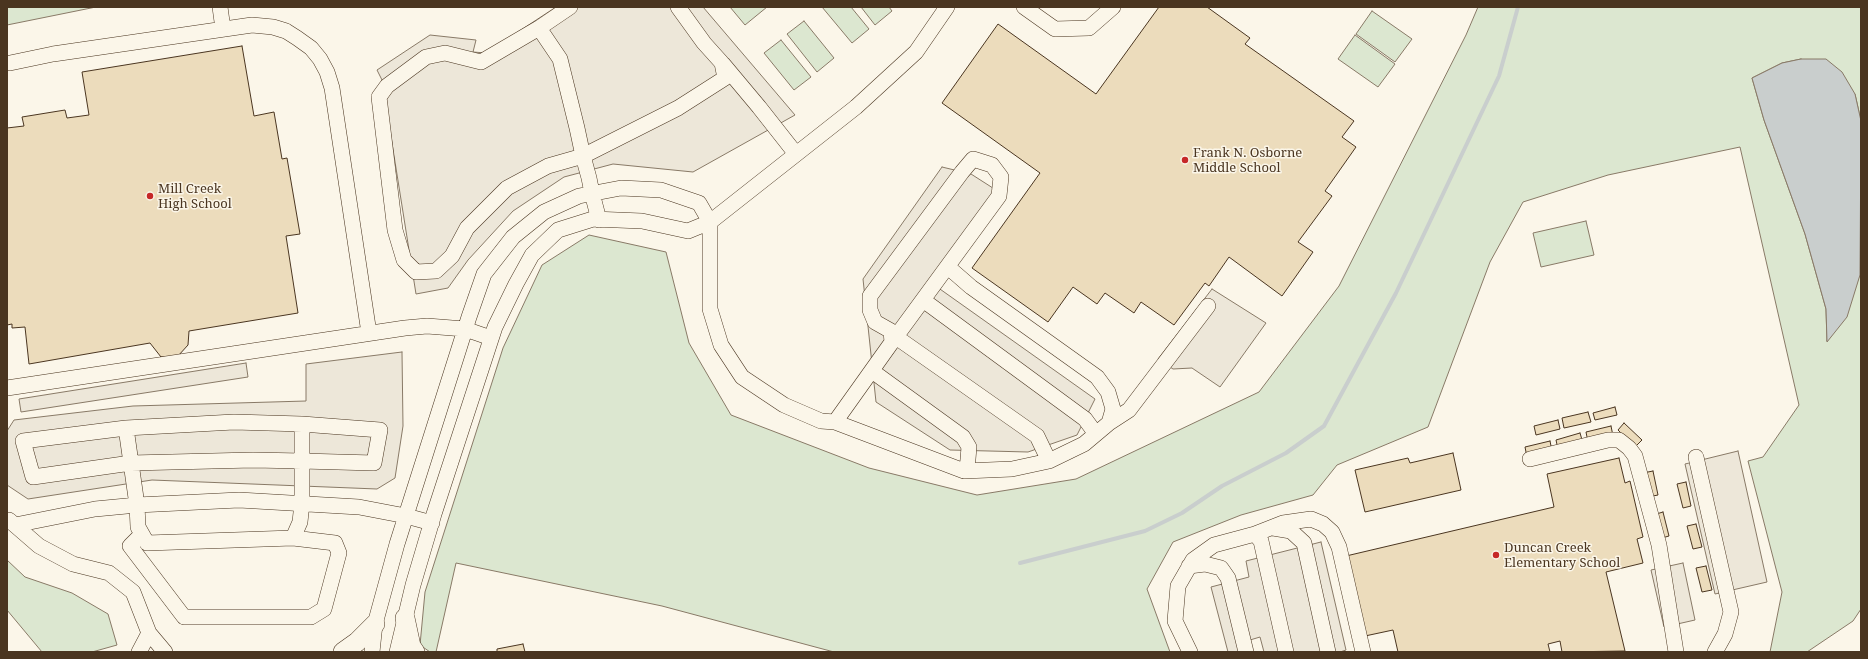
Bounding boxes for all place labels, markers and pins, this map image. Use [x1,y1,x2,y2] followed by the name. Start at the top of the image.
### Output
[1193,145,1302,176] place label: Frank N. Osborne Middle School
[1180,155,1190,165] marker: Frank N. Osborne Middle School
[158,181,232,212] place label: Mill Creek High School
[145,191,155,201] marker: Mill Creek High School
[1504,540,1620,571] place label: Duncan Creek Elementary School
[1491,550,1501,560] marker: Duncan Creek Elementary School

